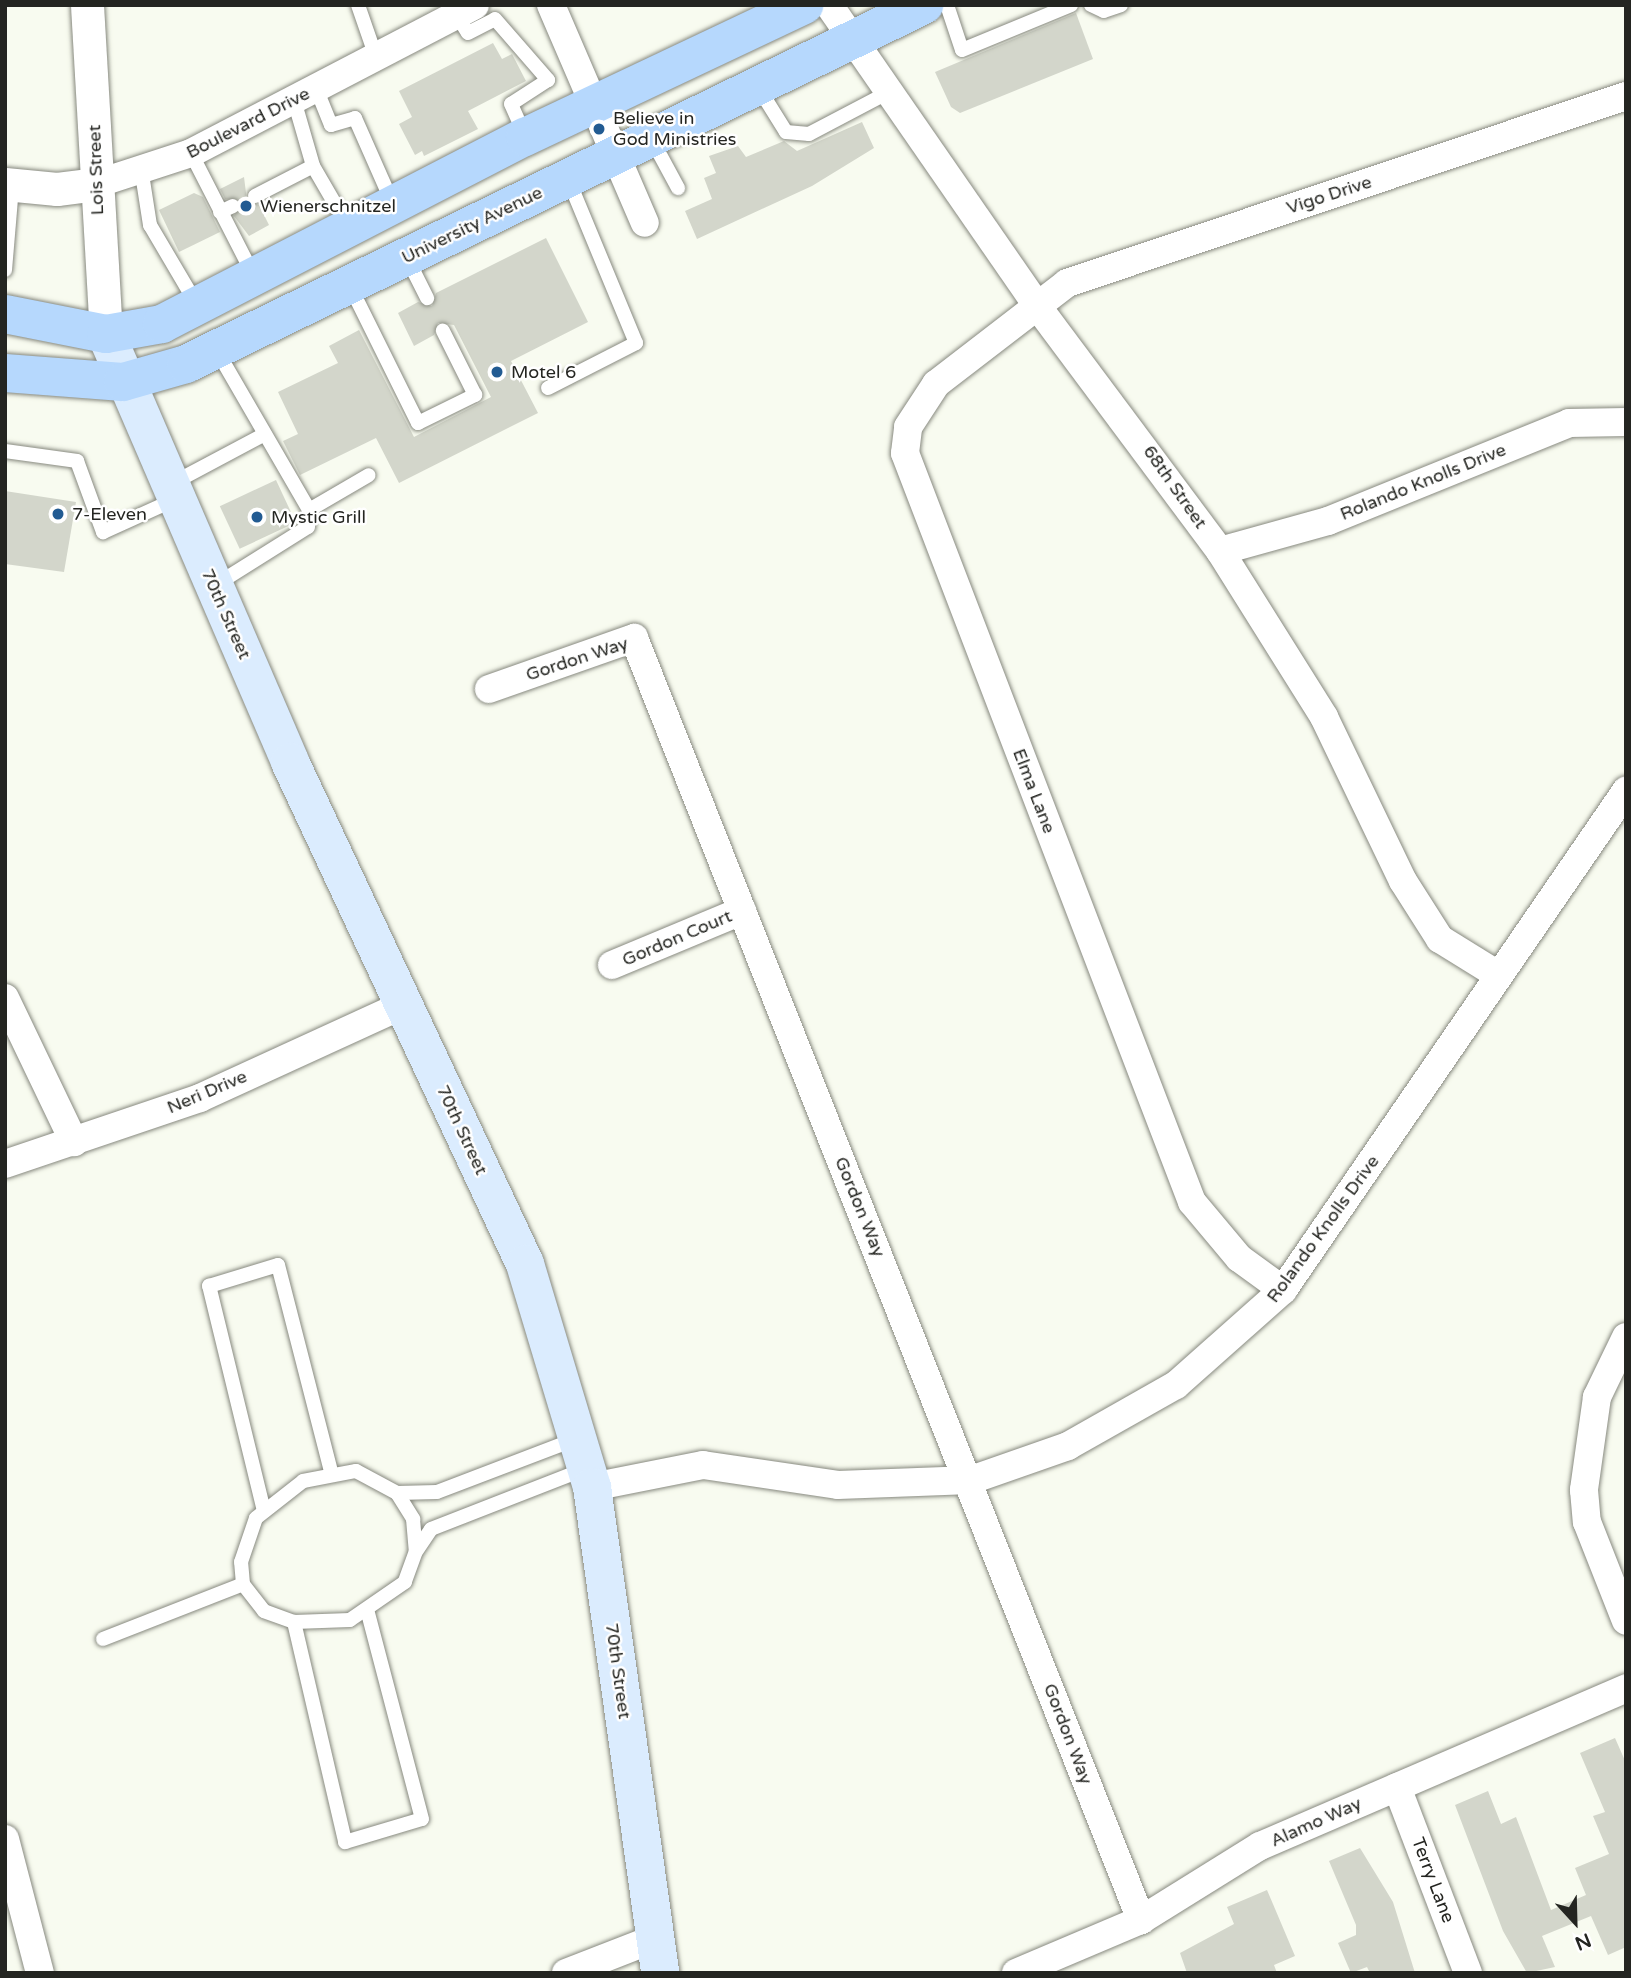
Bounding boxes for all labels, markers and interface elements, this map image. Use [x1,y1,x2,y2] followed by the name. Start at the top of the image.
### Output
[183,83,313,163] street label: Boulevard Drive
[613,108,736,150] place label: Believe in God Ministries
[591,121,607,137] marker: Believe in God Ministries
[84,124,108,216] street label: Lois Street
[1284,171,1374,219] street label: Vigo Drive
[398,182,546,268] street label: University Avenue
[260,195,396,217] place label: Wienerschnitzel
[238,198,254,214] marker: Wienerschnitzel
[511,361,576,383] place label: Motel 6
[489,364,505,380] marker: Motel 6
[1337,439,1509,525] street label: Rolando Knolls Drive
[1138,441,1212,533] street label: 68th Street
[72,503,147,525] place label: 7-Eleven
[50,506,66,522] marker: 7-Eleven
[271,506,366,528] place label: Mystic Grill
[249,509,265,525] marker: Mystic Grill
[196,565,256,663] street label: 70th Street
[523,632,631,686] street label: Gordon Way
[1008,746,1060,836] street label: Elma Lane
[619,905,735,971] street label: Gordon Court
[164,1065,250,1119] street label: Neri Drive
[432,1082,492,1178] street label: 70th Street
[1262,1151,1384,1307] street label: Rolando Knolls Drive
[830,1154,890,1260] street label: Gordon Way
[601,1622,635,1720] street label: 70th Street
[1039,1681,1097,1787] street label: Gordon Way
[1267,1792,1365,1852] street label: Alamo Way
[1407,1834,1459,1926] street label: Terry Lane
[1540,1887,1610,1957] north arrow
[1572,1928,1594,1955] text: N

